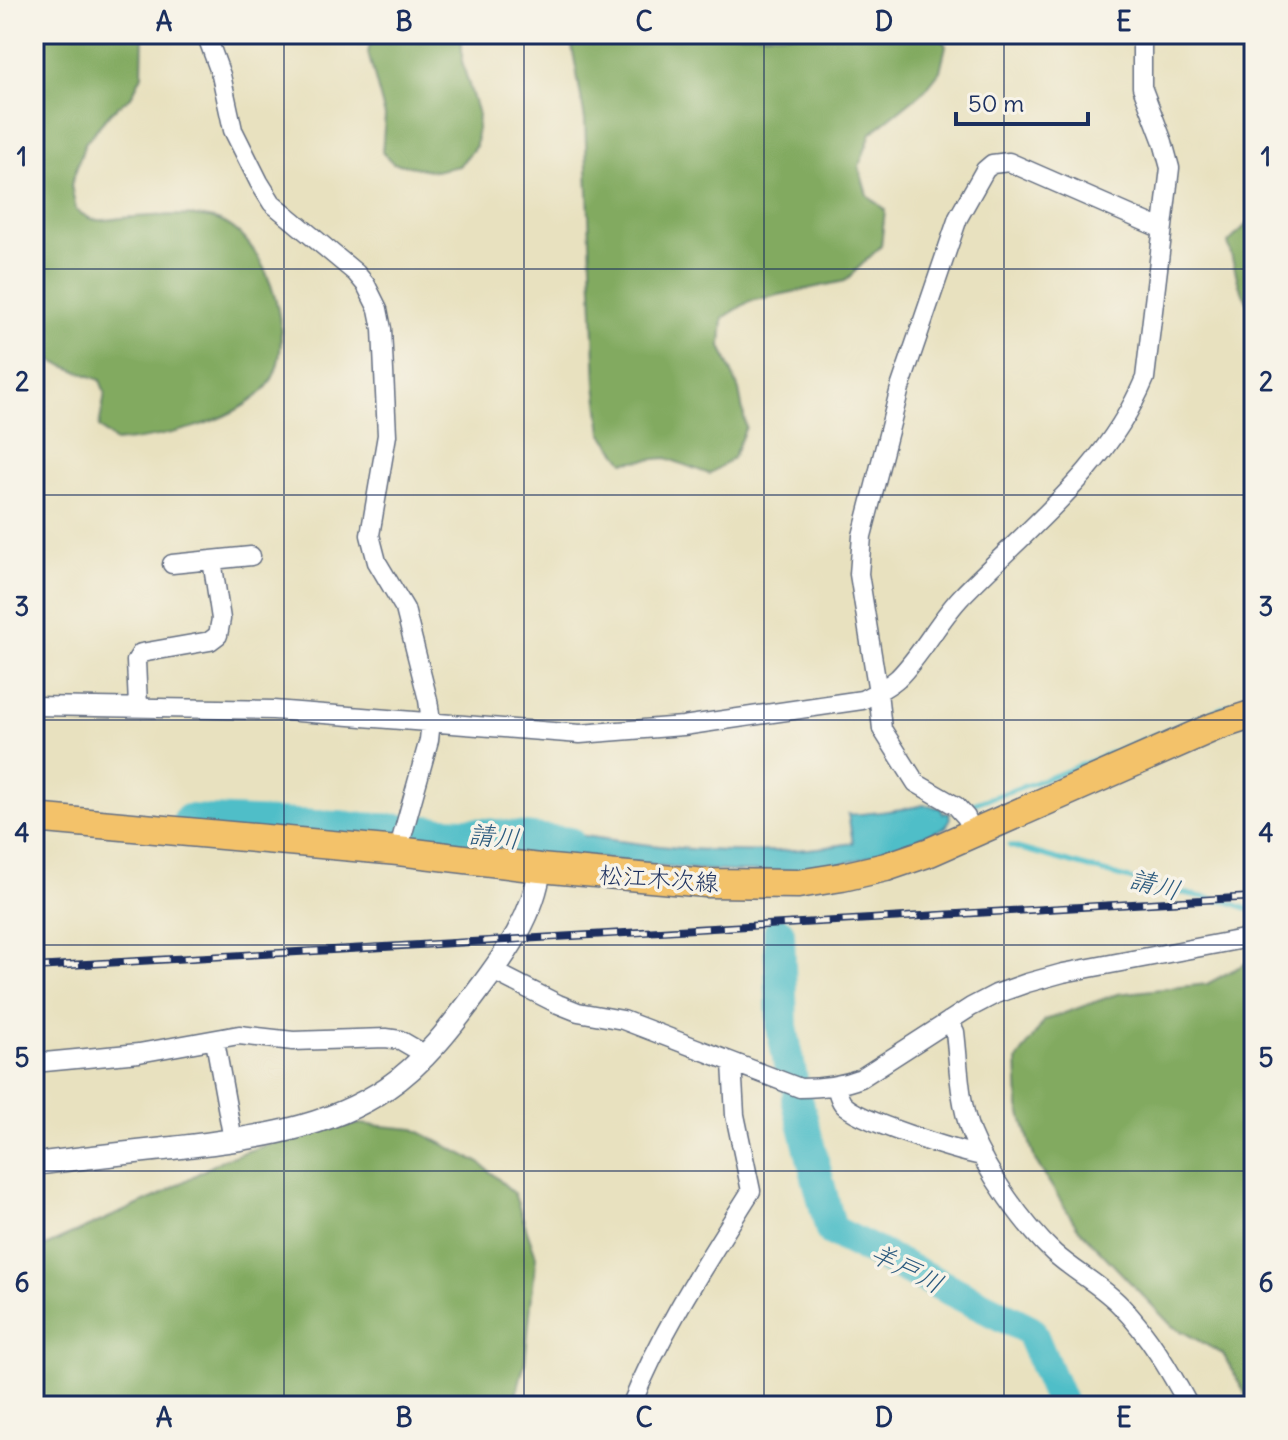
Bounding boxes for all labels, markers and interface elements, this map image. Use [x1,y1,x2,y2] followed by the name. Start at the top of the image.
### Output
[156,5,173,38] text: A
[395,5,413,38] text: B
[635,5,653,38] text: C
[875,5,893,38] text: D
[1116,5,1132,38] text: E
[956,76,1088,126] scale bar
[968,88,1024,118] text: 50 m
[17,140,27,173] text: 1
[1261,140,1271,173] text: 1
[15,365,29,398] text: 2
[1259,365,1273,398] text: 2
[15,590,29,623] text: 3
[1259,590,1273,623] text: 3
[14,816,30,849] text: 4
[1258,816,1274,849] text: 4
[466,817,522,855] water label: 請川
[598,859,720,897] street label: 松江木次線
[1126,861,1184,907] water label: 請川
[15,1041,30,1074] text: 5
[1259,1041,1274,1074] text: 5
[865,1236,949,1300] water label: 羊戸川
[14,1266,30,1299] text: 6
[1258,1266,1274,1299] text: 6
[156,1401,173,1434] text: A
[395,1401,413,1434] text: B
[635,1401,653,1434] text: C
[875,1401,893,1434] text: D
[1116,1401,1132,1434] text: E

